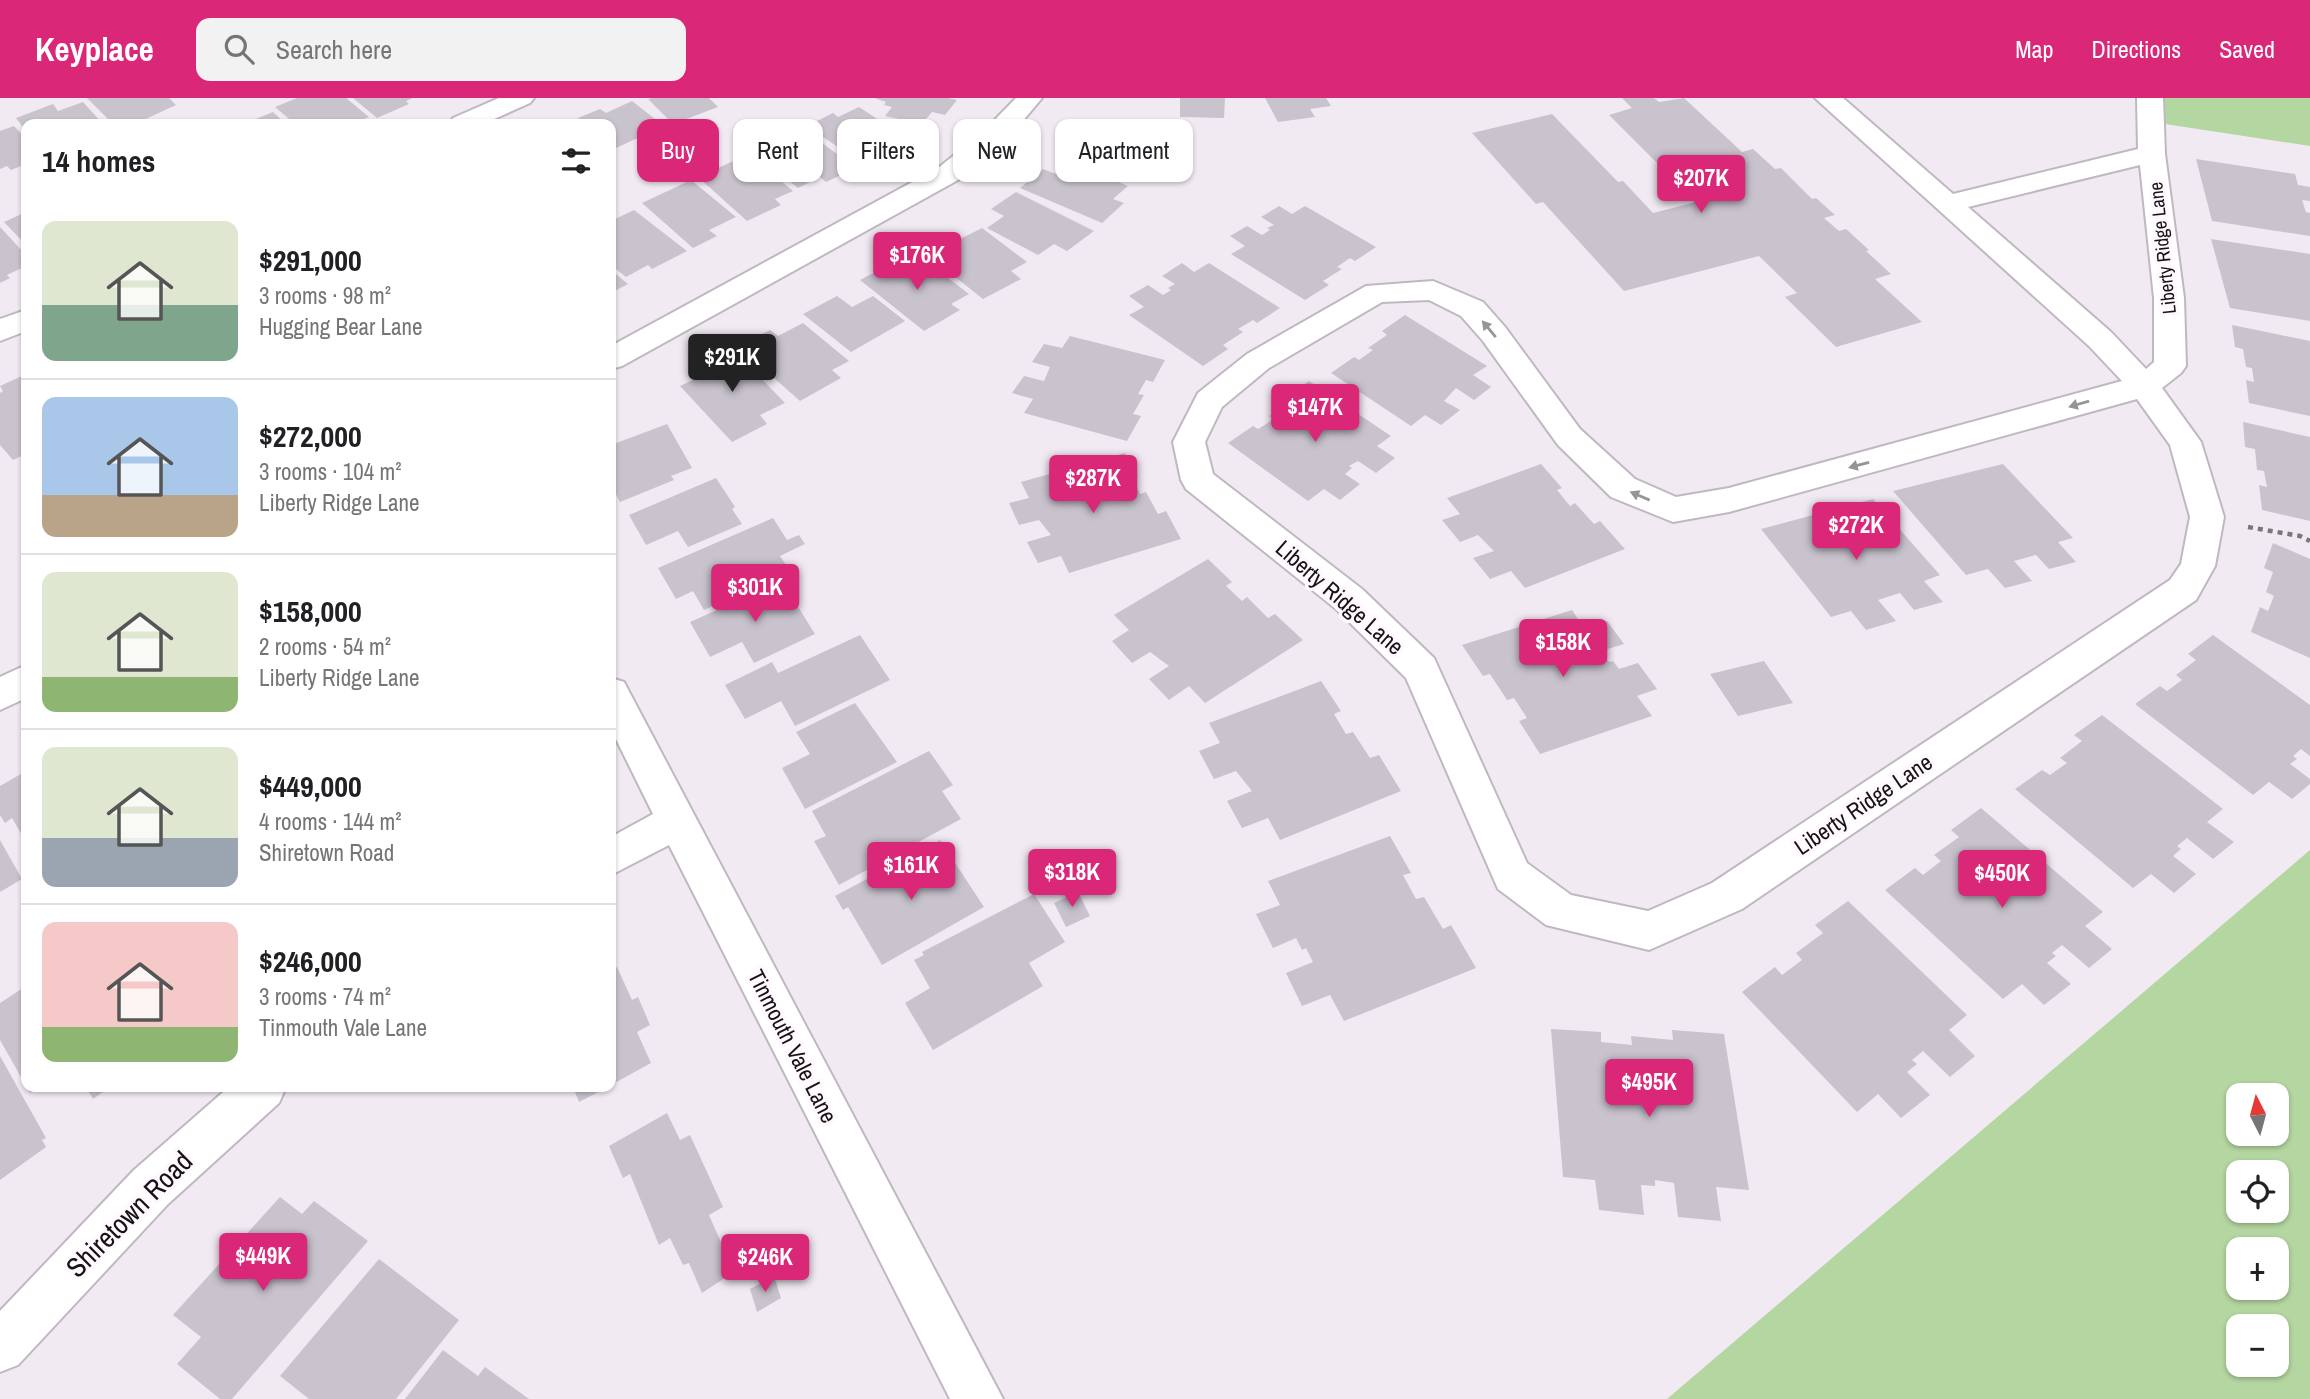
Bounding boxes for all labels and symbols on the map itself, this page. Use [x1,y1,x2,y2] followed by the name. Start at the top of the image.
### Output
[1652,156,1750,215] pin: $207K
[2142,181,2182,315] street label: Liberty Ridge Lane
[868,232,966,292] pin: $176K
[1482,321,1497,339] one-way arrow
[683,334,781,394] pin: $291K
[1266,384,1364,444] pin: $147K
[2067,399,2089,410] one-way arrow
[1044,456,1142,515] pin: $287K
[1849,460,1870,470] one-way arrow
[1630,490,1651,501] one-way arrow
[1807,503,1905,562] pin: $272K
[1269,533,1411,661] street label: Liberty Ridge Lane
[706,564,804,624] pin: $301K
[1514,620,1612,679] pin: $158K
[1788,746,1938,862] street label: Liberty Ridge Lane
[862,842,960,902] pin: $161K
[1023,850,1121,909] pin: $318K
[1953,850,2051,910] pin: $450K
[741,964,845,1128] street label: Tinmouth Vale Lane
[1600,1060,1698,1119] pin: $495K
[2226,1083,2289,1146] north arrow
[57,1142,201,1286] street label: Shiretown Road
[214,1234,312,1293] pin: $449K
[716,1234,814,1294] pin: $246K

